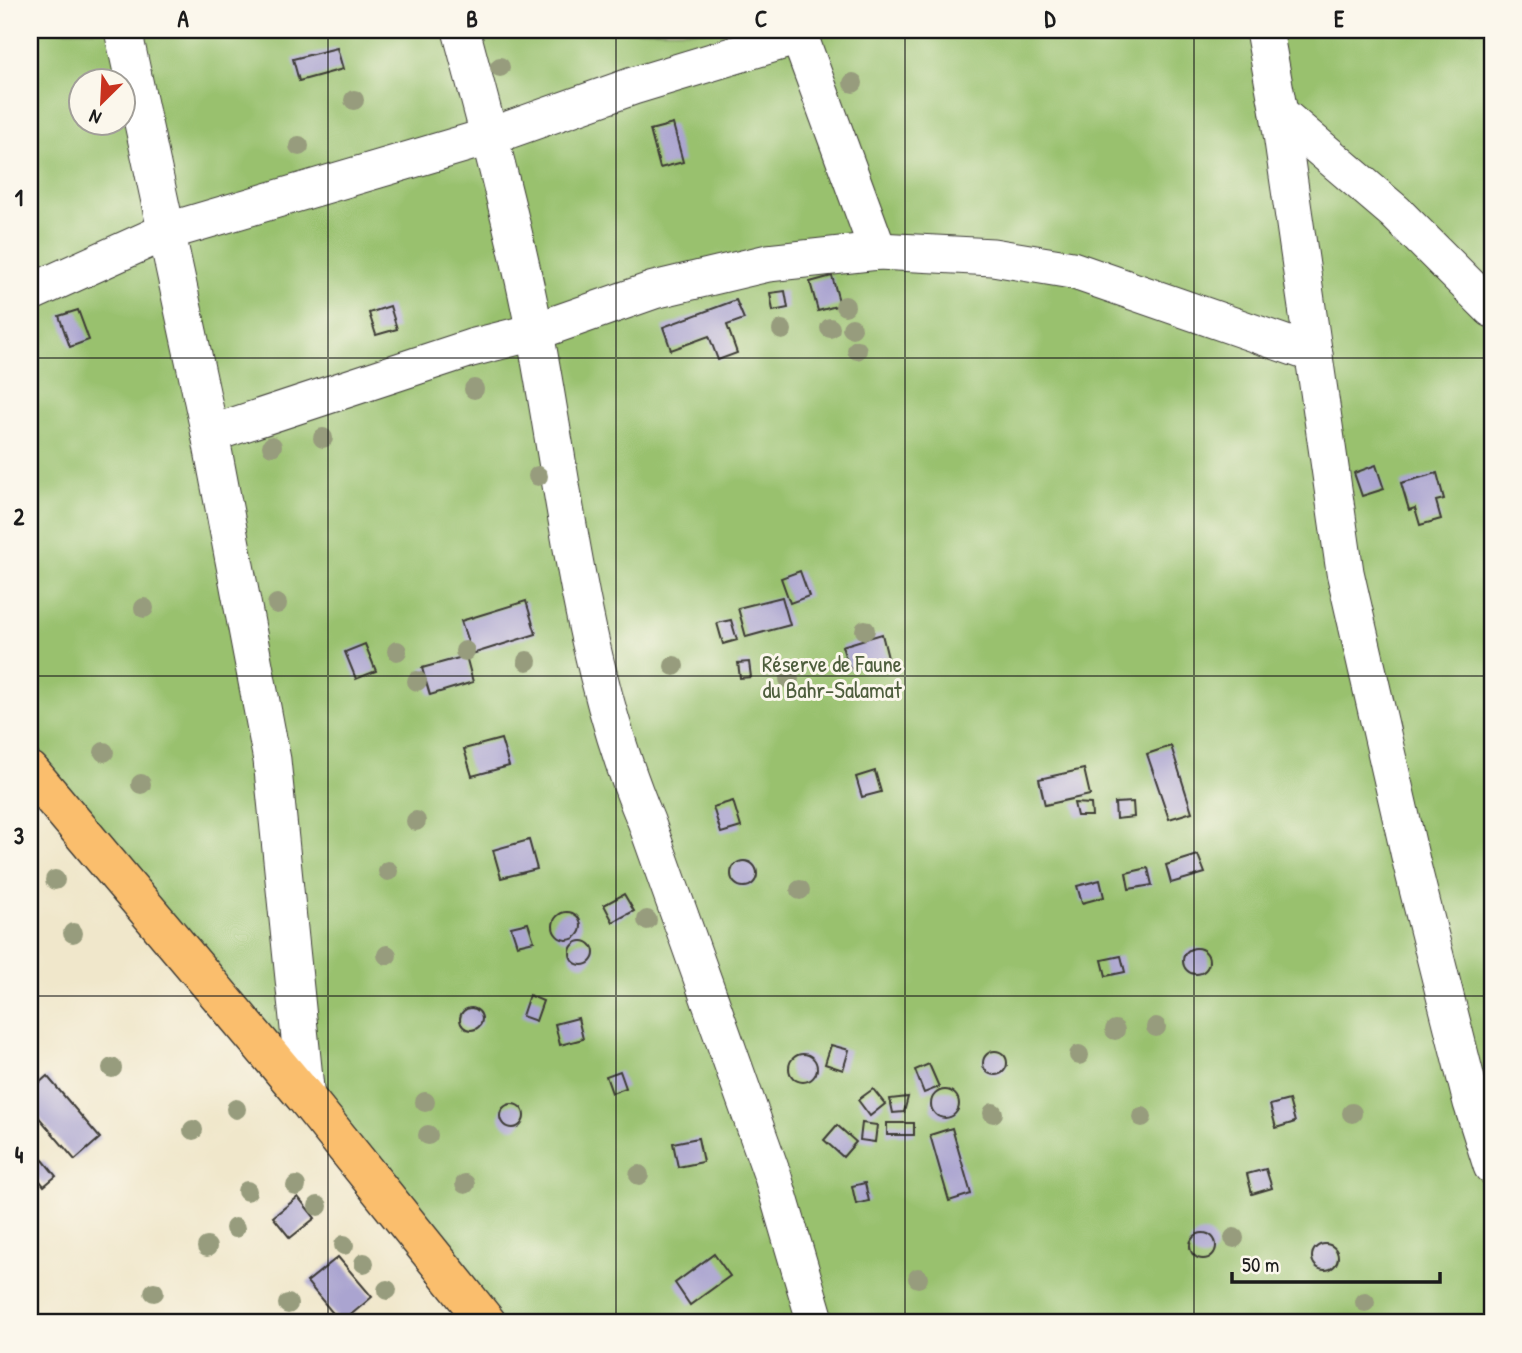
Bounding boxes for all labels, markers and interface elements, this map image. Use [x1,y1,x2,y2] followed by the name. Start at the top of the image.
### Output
[177,3,189,34] text: A
[466,3,478,34] text: B
[755,3,767,34] text: C
[1045,3,1057,34] text: D
[1334,3,1345,34] text: E
[66,66,136,136] north arrow
[85,104,105,131] text: N
[15,182,23,213] text: 1
[14,501,25,532] text: 2
[762,648,903,705] park label: Réserve de Faune du Bahr-Salamat
[14,820,24,851] text: 3
[15,1139,24,1170] text: 4
[1232,1241,1440,1285] scale bar
[1242,1250,1279,1279] text: 50 m

